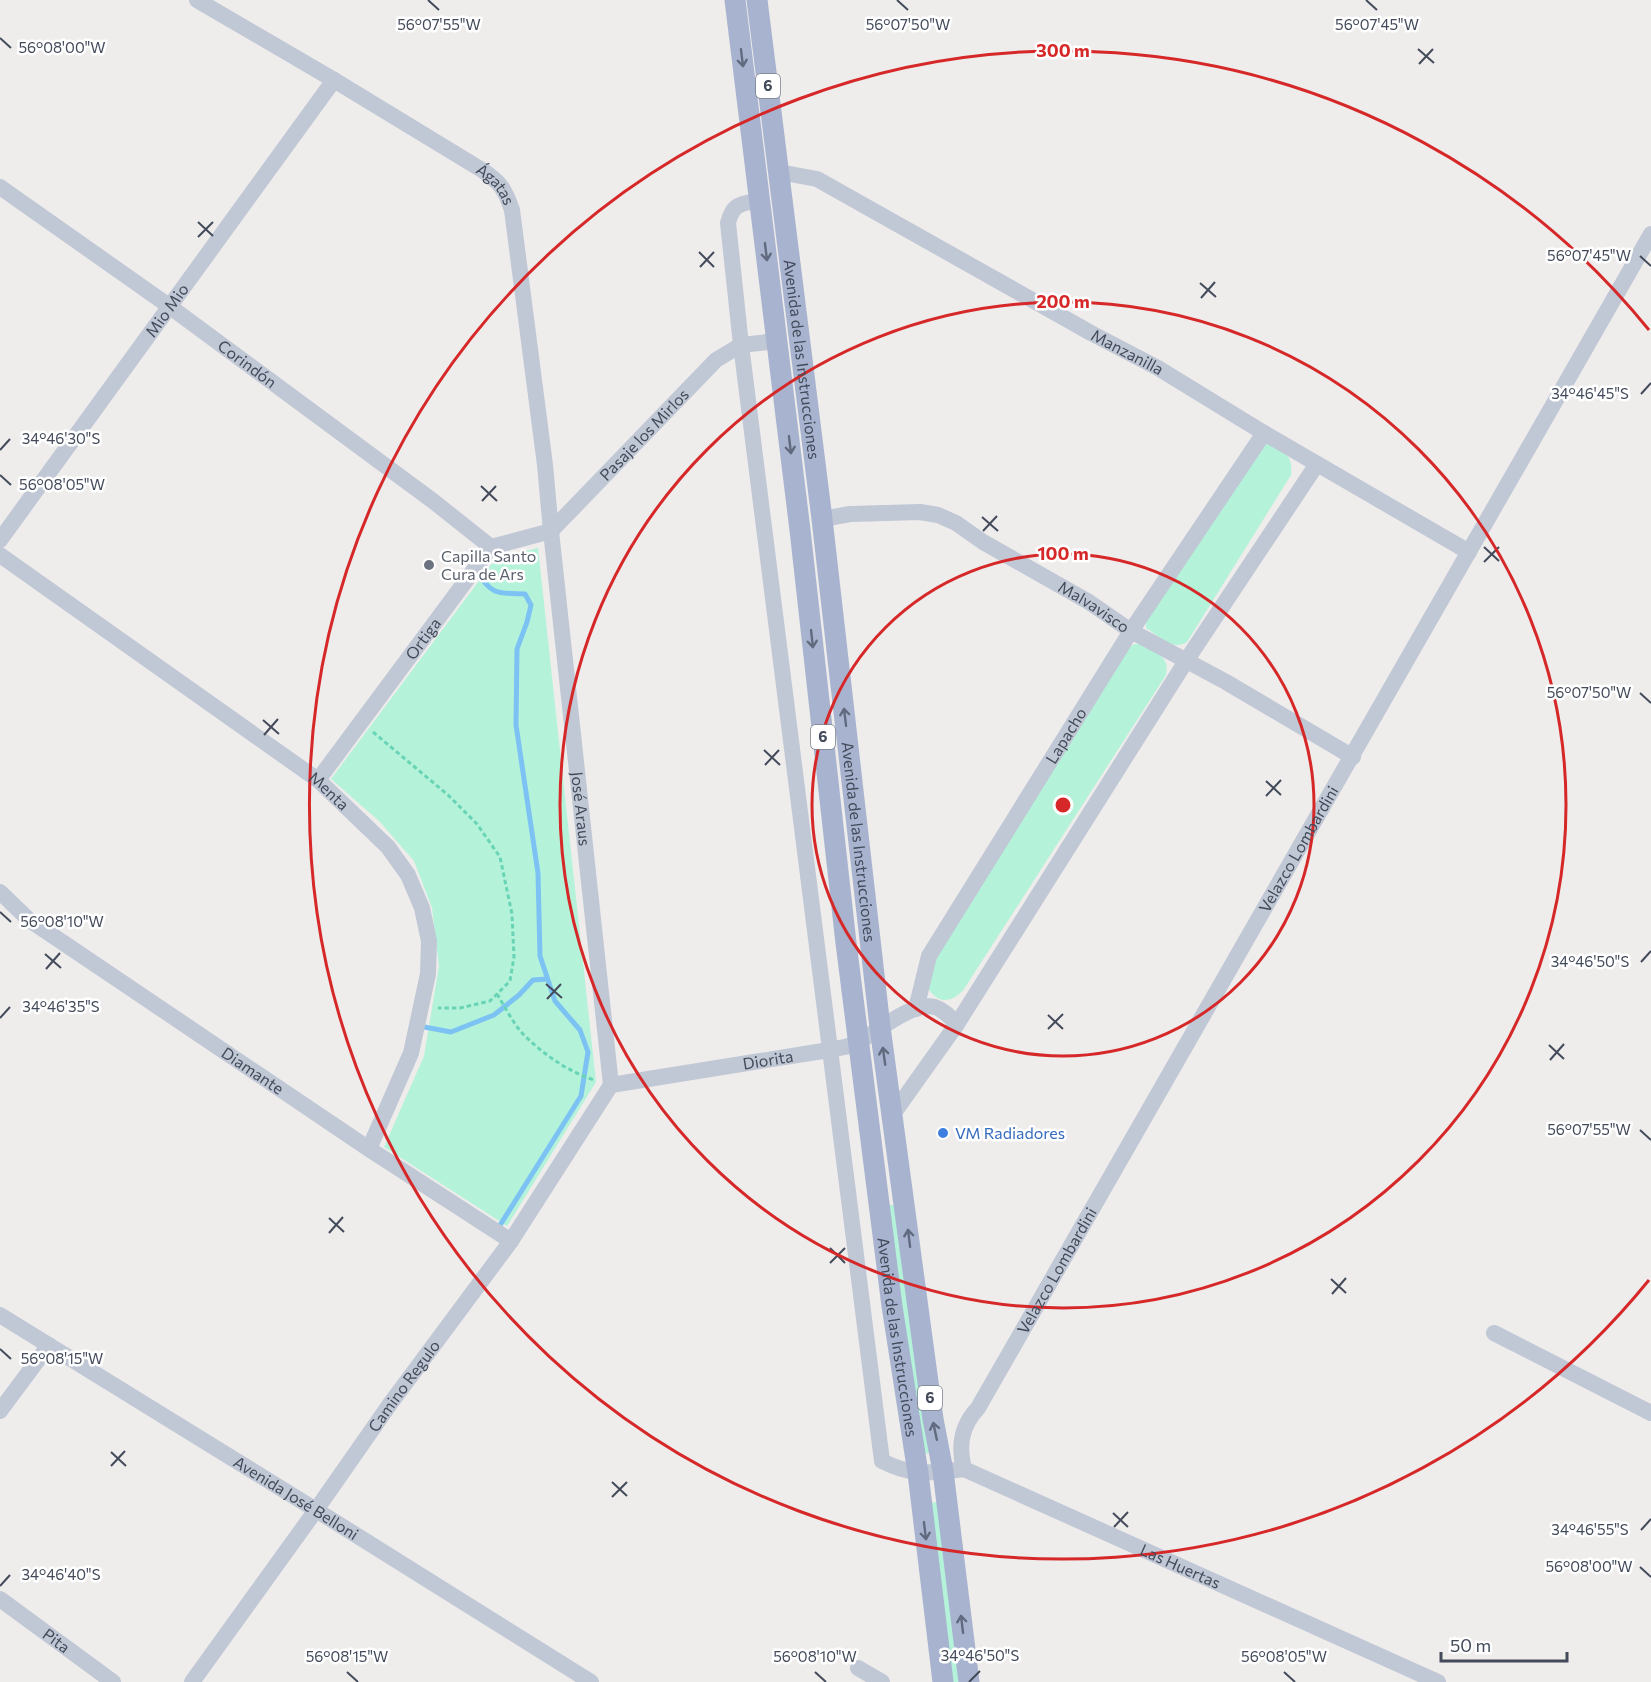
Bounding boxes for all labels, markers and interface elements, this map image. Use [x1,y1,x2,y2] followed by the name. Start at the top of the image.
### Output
[397,15,481,33] text: 56°07'55"W
[866,15,950,33] text: 56°07'50"W
[1335,15,1419,33] text: 56°07'45"W
[18,38,106,56] text: 56°08'00"W
[1036,39,1090,61] text: 300 m
[737,48,748,67] one-way arrow
[756,74,780,98] road number: 6
[473,159,519,207] street label: Ágatas
[761,241,772,261] one-way arrow
[1547,246,1631,264] text: 56°07'45"W
[781,258,824,460] street label: Avenida de las Instrucciones
[141,280,192,340] street label: Mio Mio
[1036,290,1090,312] text: 200 m
[1088,325,1167,378] street label: Manzanilla
[214,336,281,391] street label: Corindón
[595,384,692,484] street label: Pasaje los Mirlos
[1551,384,1629,402] text: 34°46'45"S
[22,429,100,447] text: 34°46'30"S
[785,435,796,455] one-way arrow
[19,475,105,493] text: 56°08'05"W
[1037,542,1089,564] text: 100 m
[441,546,536,583] place label: Capilla Santo Cura de Ars
[422,558,436,572] marker: Capilla Santo Cura de Ars
[1055,577,1134,636] street label: Malvavisco
[401,614,444,663] street label: Ortiga
[807,628,818,648] one-way arrow
[1547,683,1631,701] text: 56°07'50"W
[1041,704,1090,767] street label: Lapacho
[839,707,850,727] one-way arrow
[811,725,835,749] road number: 6
[838,741,880,943] street label: Avenida de las Instrucciones
[306,767,353,814] street label: Menta
[568,771,595,847] street label: José Araus
[1254,782,1342,915] street label: Velazco Lombardini
[1053,795,1073,815] centre of rings
[20,912,104,930] text: 56°08'10"W
[1551,952,1629,970] text: 34°46'50"S
[22,997,100,1015] text: 34°46'35"S
[218,1043,288,1098] street label: Diamante
[741,1046,795,1073] street label: Diorita
[879,1047,890,1067] one-way arrow
[1547,1120,1631,1138] text: 56°07'55"W
[955,1123,1065,1142] place label: VM Radiadores
[936,1126,950,1140] marker: VM Radiadores
[1013,1204,1100,1337] street label: Velazco Lombardini
[903,1228,914,1248] one-way arrow
[874,1236,922,1438] street label: Avenida de las Instrucciones
[364,1336,443,1435] street label: Camino Regulo
[21,1349,103,1367] text: 56°08'15"W
[918,1386,942,1410] road number: 6
[929,1422,940,1441] one-way arrow
[230,1452,362,1543] street label: Avenida José Belloni
[1551,1520,1629,1538] text: 34°46'55"S
[920,1521,931,1541] one-way arrow
[1137,1539,1224,1592] street label: Las Huertas
[1545,1557,1633,1575] text: 56°08'00"W
[22,1565,101,1583] text: 34°46'40"S
[956,1615,967,1634] one-way arrow
[39,1624,74,1656] street label: Pita
[1441,1625,1567,1663] scale bar
[1450,1634,1491,1656] text: 50 m
[941,1646,1019,1664] text: 34°46'50"S
[306,1647,388,1665] text: 56°08'15"W
[773,1647,857,1665] text: 56°08'10"W
[1241,1647,1327,1665] text: 56°08'05"W

